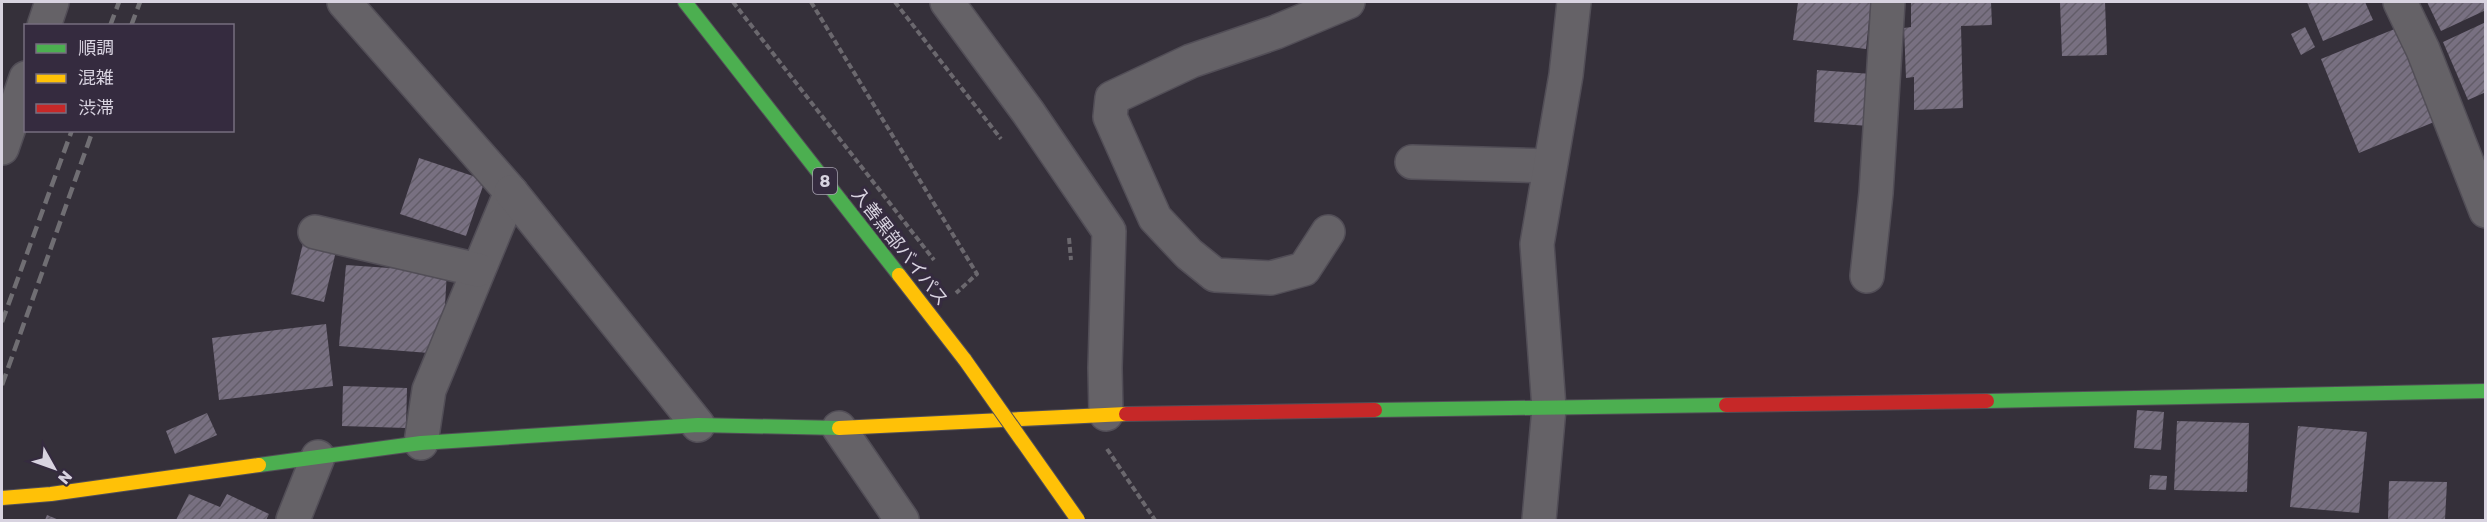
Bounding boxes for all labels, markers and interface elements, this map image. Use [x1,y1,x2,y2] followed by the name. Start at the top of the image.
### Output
[24,24,234,132] legend
[78,37,114,59] text: 順調
[78,67,114,89] text: 混雑
[78,97,114,119] text: 渋滞
[813,168,837,194] road number: 8
[847,184,953,310] street label: 入善黒部バイパス
[24,438,84,498] north arrow
[54,467,76,488] text: N

